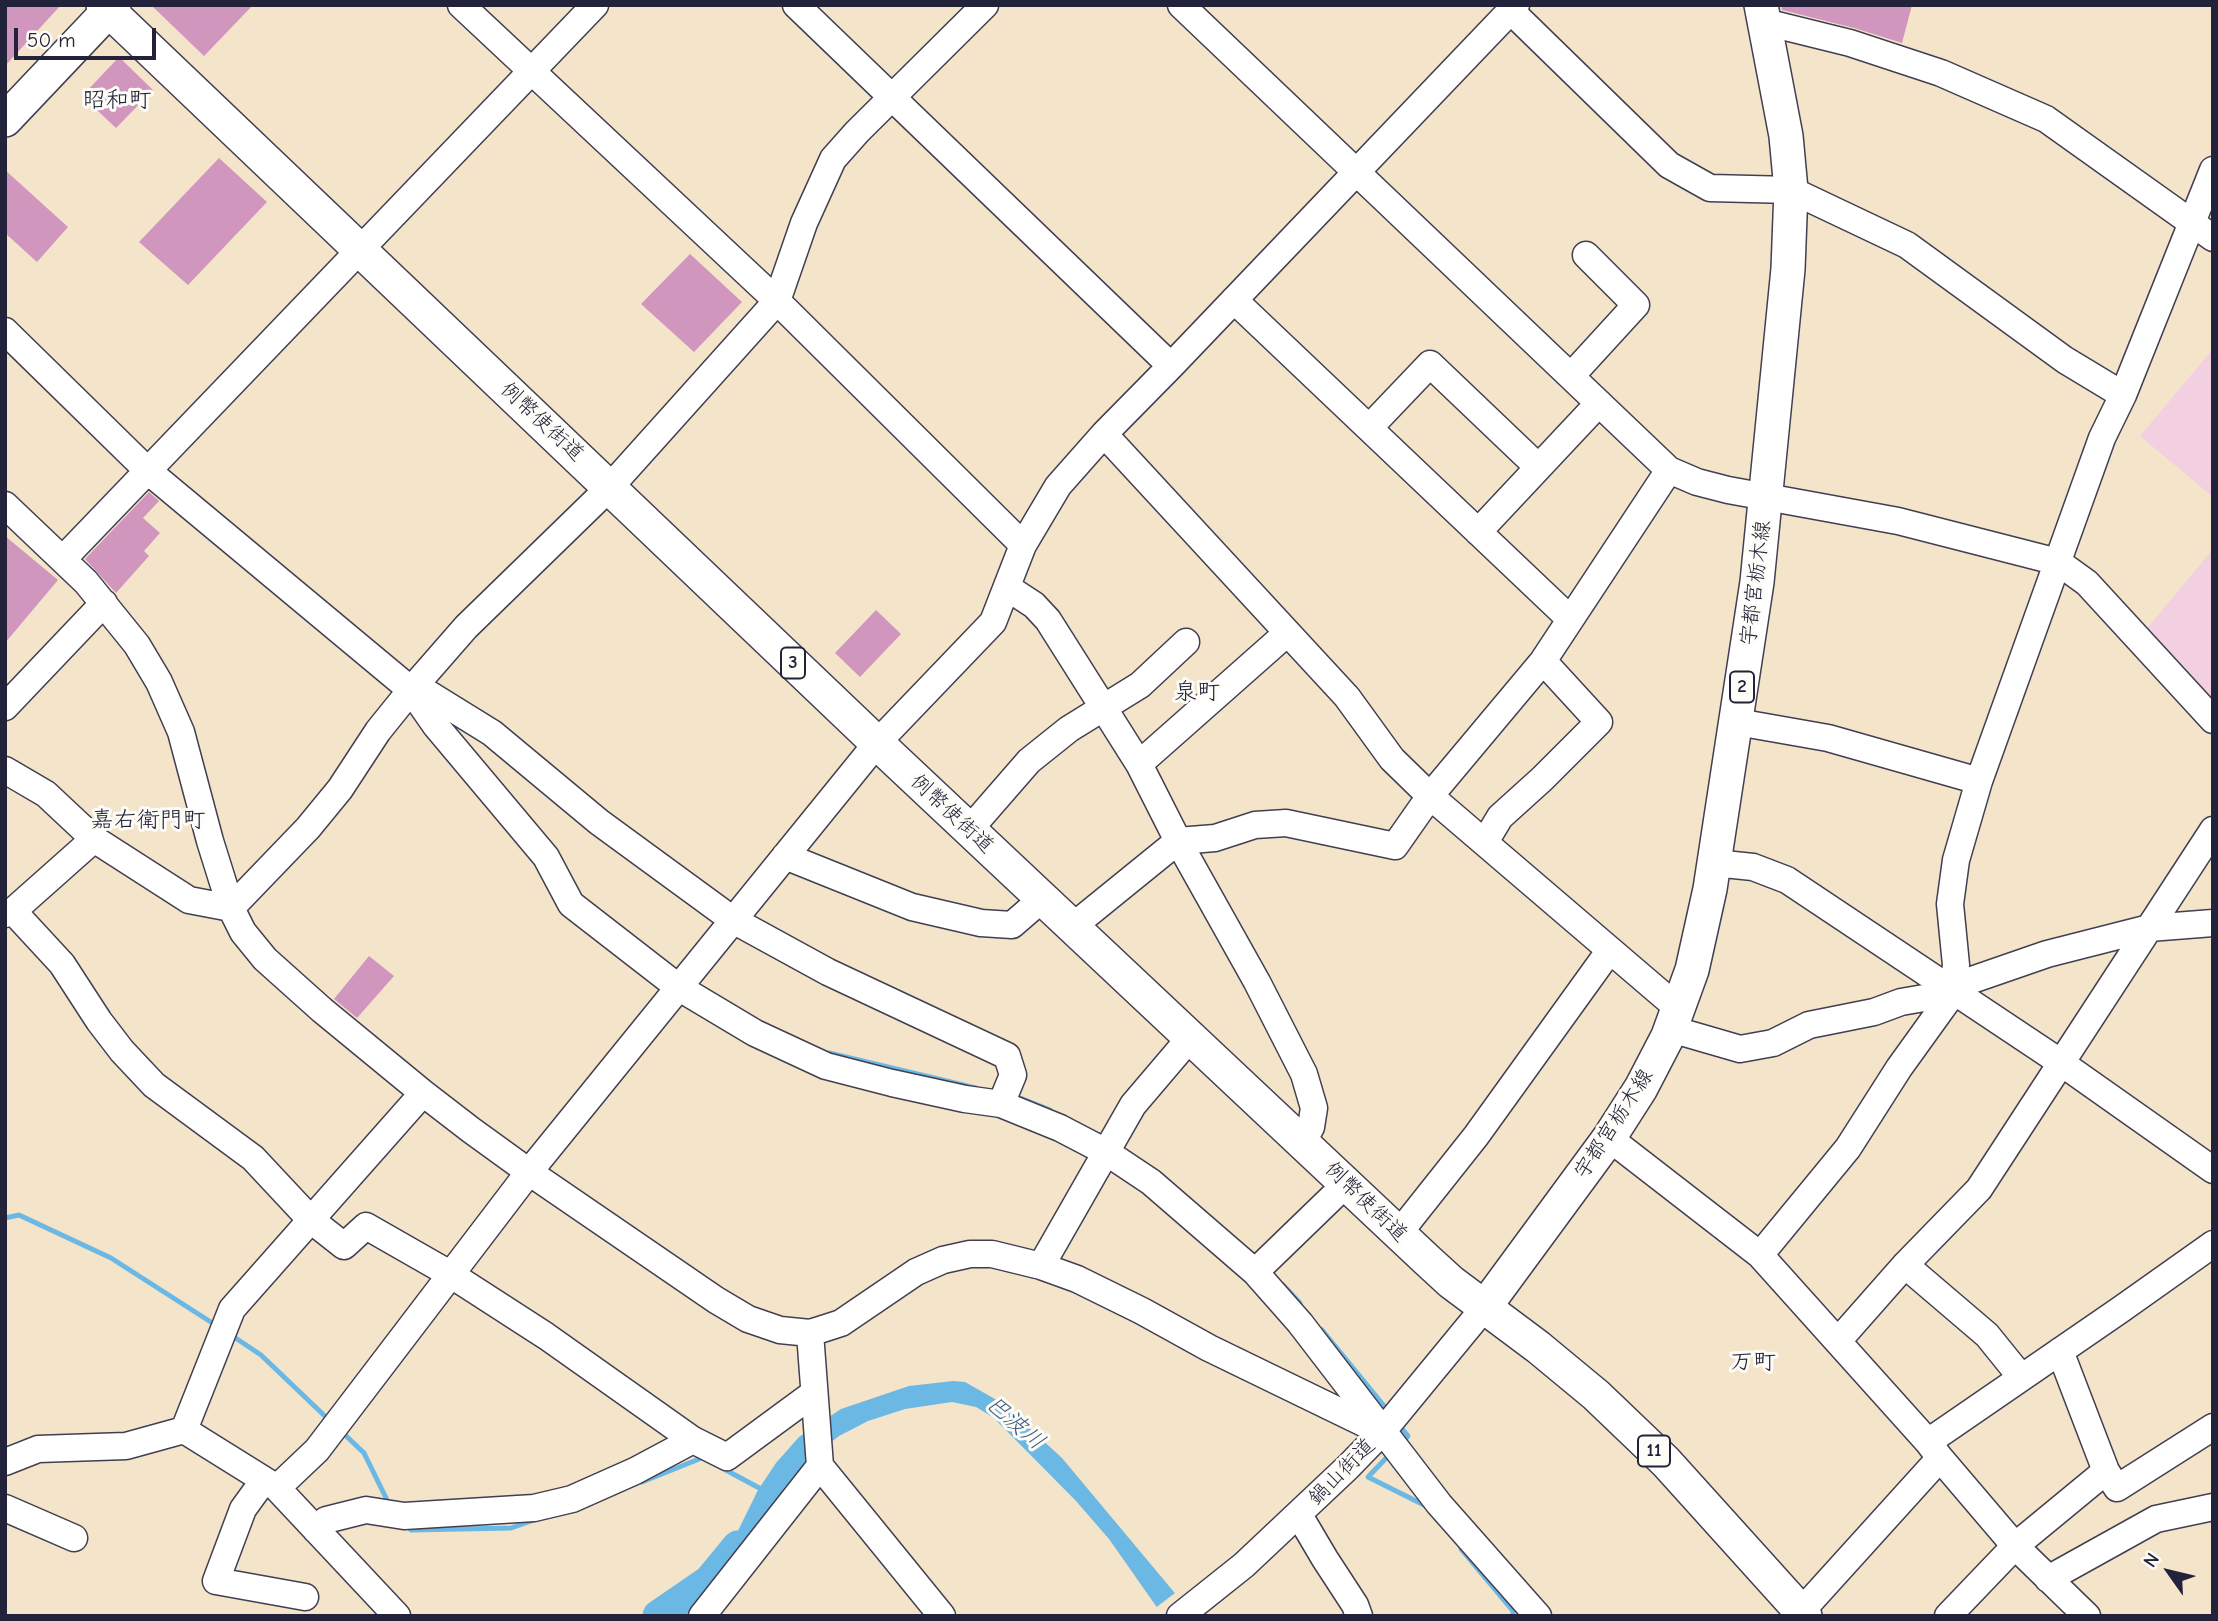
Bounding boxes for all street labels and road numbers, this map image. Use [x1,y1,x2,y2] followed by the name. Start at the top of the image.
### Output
[495,377,589,467] street label: 例幣使街道
[1736,519,1776,647] street label: 宇都宮栃木線
[781,648,805,678] road number: 3
[1730,672,1754,702] road number: 2
[905,769,999,859] street label: 例幣使街道
[1569,1064,1659,1184] street label: 宇都宮栃木線
[1319,1156,1413,1248] street label: 例幣使街道
[1303,1433,1381,1511] street label: 鍋山街道
[1638,1436,1670,1466] road number: 11

